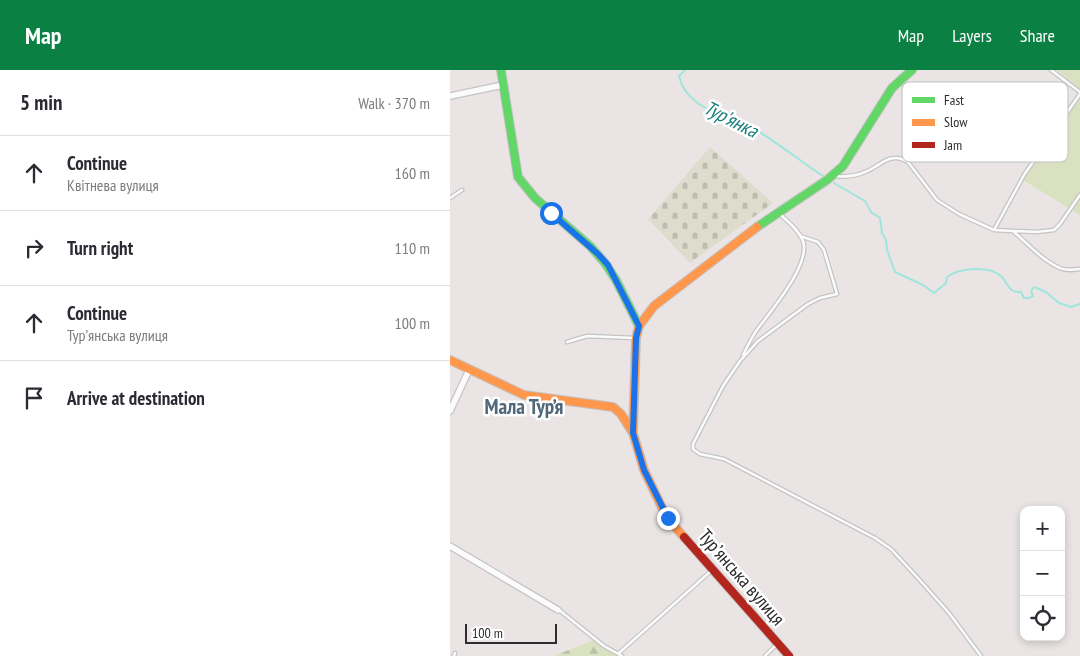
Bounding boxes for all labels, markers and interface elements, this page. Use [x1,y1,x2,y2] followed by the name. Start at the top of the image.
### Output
[25,20,62,51] text: Map
[898,24,924,47] text: Map
[952,24,992,47] text: Layers
[1020,24,1055,47] text: Share
[902,82,1068,162] legend
[20,89,62,116] text: 5 min
[944,91,964,109] text: Fast
[358,93,430,113] text: Walk · 370 m
[700,94,763,144] water label: Тур'янка
[944,113,968,131] text: Slow
[943,136,962,154] text: Jam
[67,151,127,175] text: Continue
[20,159,48,187] icon: ahead
[395,163,430,183] text: 160 m
[67,175,159,195] text: Квітнева вулиця
[540,202,563,225] route start
[20,234,48,262] icon: right
[67,236,133,260] text: Turn right
[395,238,430,258] text: 110 m
[67,301,127,325] text: Continue
[20,309,48,337] icon: ahead
[395,313,430,333] text: 100 m
[67,325,168,345] text: Турʼянська вулиця
[20,384,48,412] icon: arrive
[67,386,205,410] text: Arrive at destination
[485,393,563,420] district label: Мала Тур’я
[1020,506,1065,641] map controls
[1020,506,1065,551] button: +
[657,507,680,530] route end
[694,524,790,630] street label: Турʼянська вулиця
[1020,551,1065,596] button: −
[1020,596,1065,641] button: locate
[465,621,558,644] scale bar
[472,624,503,642] text: 100 m

